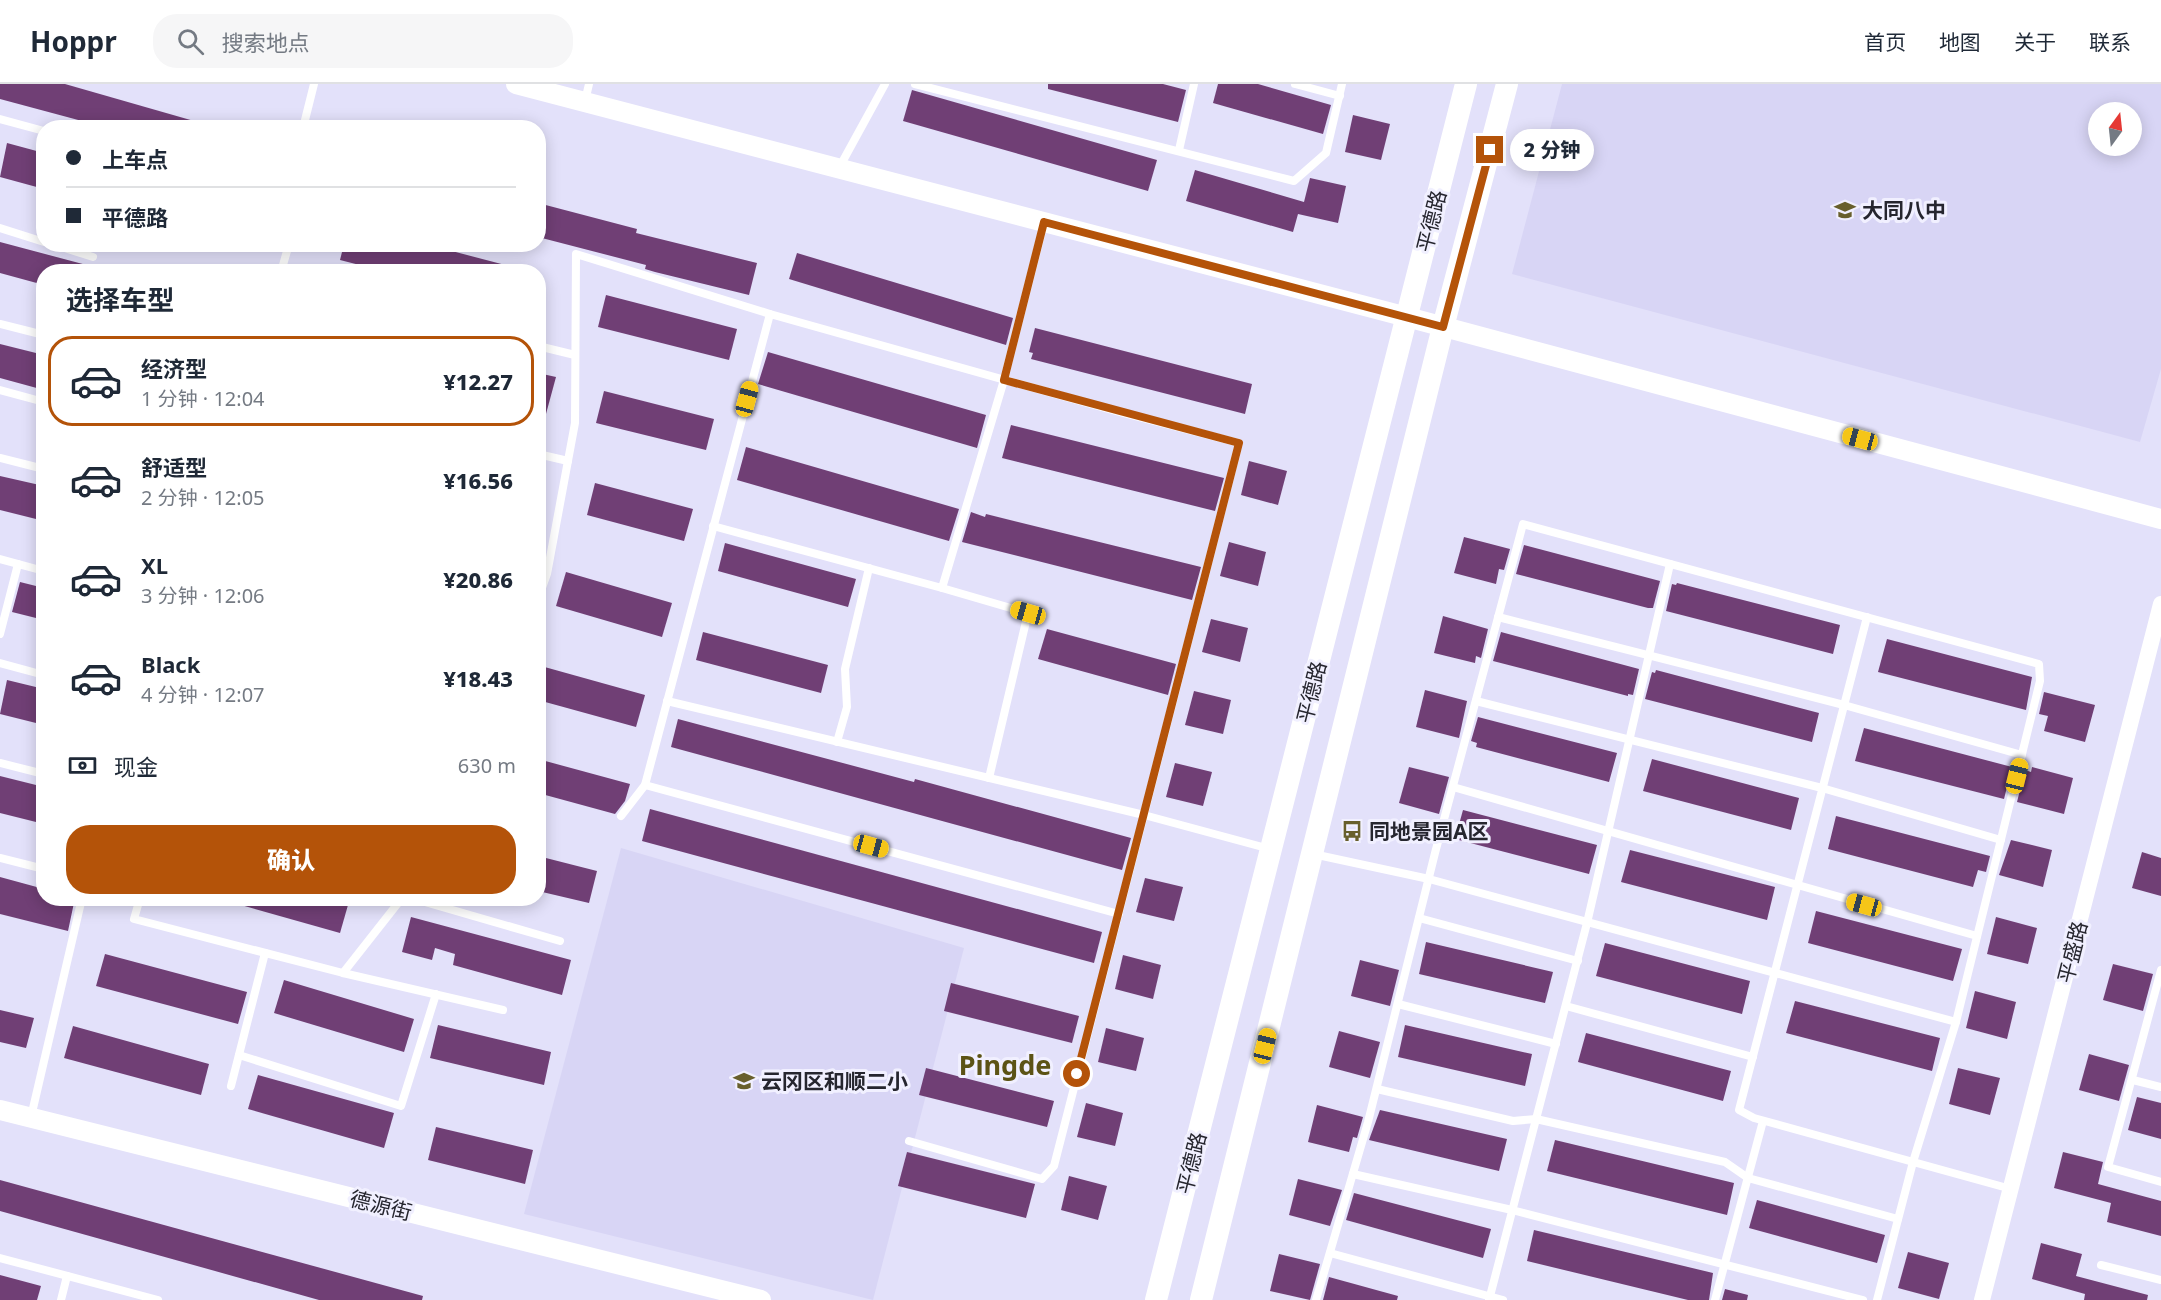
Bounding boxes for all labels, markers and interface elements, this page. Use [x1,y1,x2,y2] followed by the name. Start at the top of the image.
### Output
[153,14,573,68] search box
[30,22,117,60] text: Hoppr
[174,25,207,58] icon: search
[222,27,310,57] text: 搜索地点
[1864,28,1906,56] text: 首页
[1939,28,1981,56] text: 地图
[2014,28,2056,56] text: 关于
[2089,28,2131,56] text: 联系
[2088,102,2142,156] north arrow
[2088,102,2142,156] map controls
[1511,129,1595,171] callout: 2 分钟
[1476,136,1503,163] route end
[1524,136,1580,163] text: 2 分钟
[102,144,168,174] text: 上车点
[1410,187,1452,255] street label: 平德路
[1862,196,1946,224] place label: 大同八中
[1833,198,1857,222] school or university icon: 大同八中
[102,202,168,232] text: 平德路
[66,281,174,318] text: 选择车型
[141,353,207,383] text: 经济型
[69,354,123,408] icon: car
[443,366,513,396] text: ¥12.27
[734,379,760,419] car
[141,385,265,412] text: 1 分钟 · 12:04
[1840,426,1880,452] car
[141,452,207,482] text: 舒适型
[69,453,123,507] icon: car
[443,465,513,495] text: ¥16.56
[141,484,265,511] text: 2 分钟 · 12:05
[141,550,168,580] text: XL
[69,552,123,606] icon: car
[443,564,513,594] text: ¥20.86
[141,582,265,609] text: 3 分钟 · 12:06
[1008,599,1048,627] car
[141,649,200,679] text: Black
[69,651,123,705] icon: car
[1290,658,1332,726] street label: 平德路
[443,663,513,693] text: ¥18.43
[141,681,265,708] text: 4 分钟 · 12:07
[66,749,99,782] icon: cash
[114,751,158,781] text: 现金
[458,752,516,779] text: 630 m
[2004,756,2030,796] car
[1369,817,1489,845] place label: 同地景园A区
[1340,819,1364,843] bus stop icon: 同地景园A区
[66,825,516,894] button: 确认
[851,833,891,859] car
[1844,892,1884,918] car
[2051,918,2093,986] street label: 平盛路
[1252,1026,1278,1066] car
[959,1046,1051,1083] district label: Pingde
[1063,1060,1090,1087] route start
[761,1067,908,1095] place label: 云冈区和顺二小
[732,1069,756,1093] school or university icon: 云冈区和顺二小
[1170,1129,1212,1197] street label: 平德路
[347,1184,415,1226] street label: 德源街

